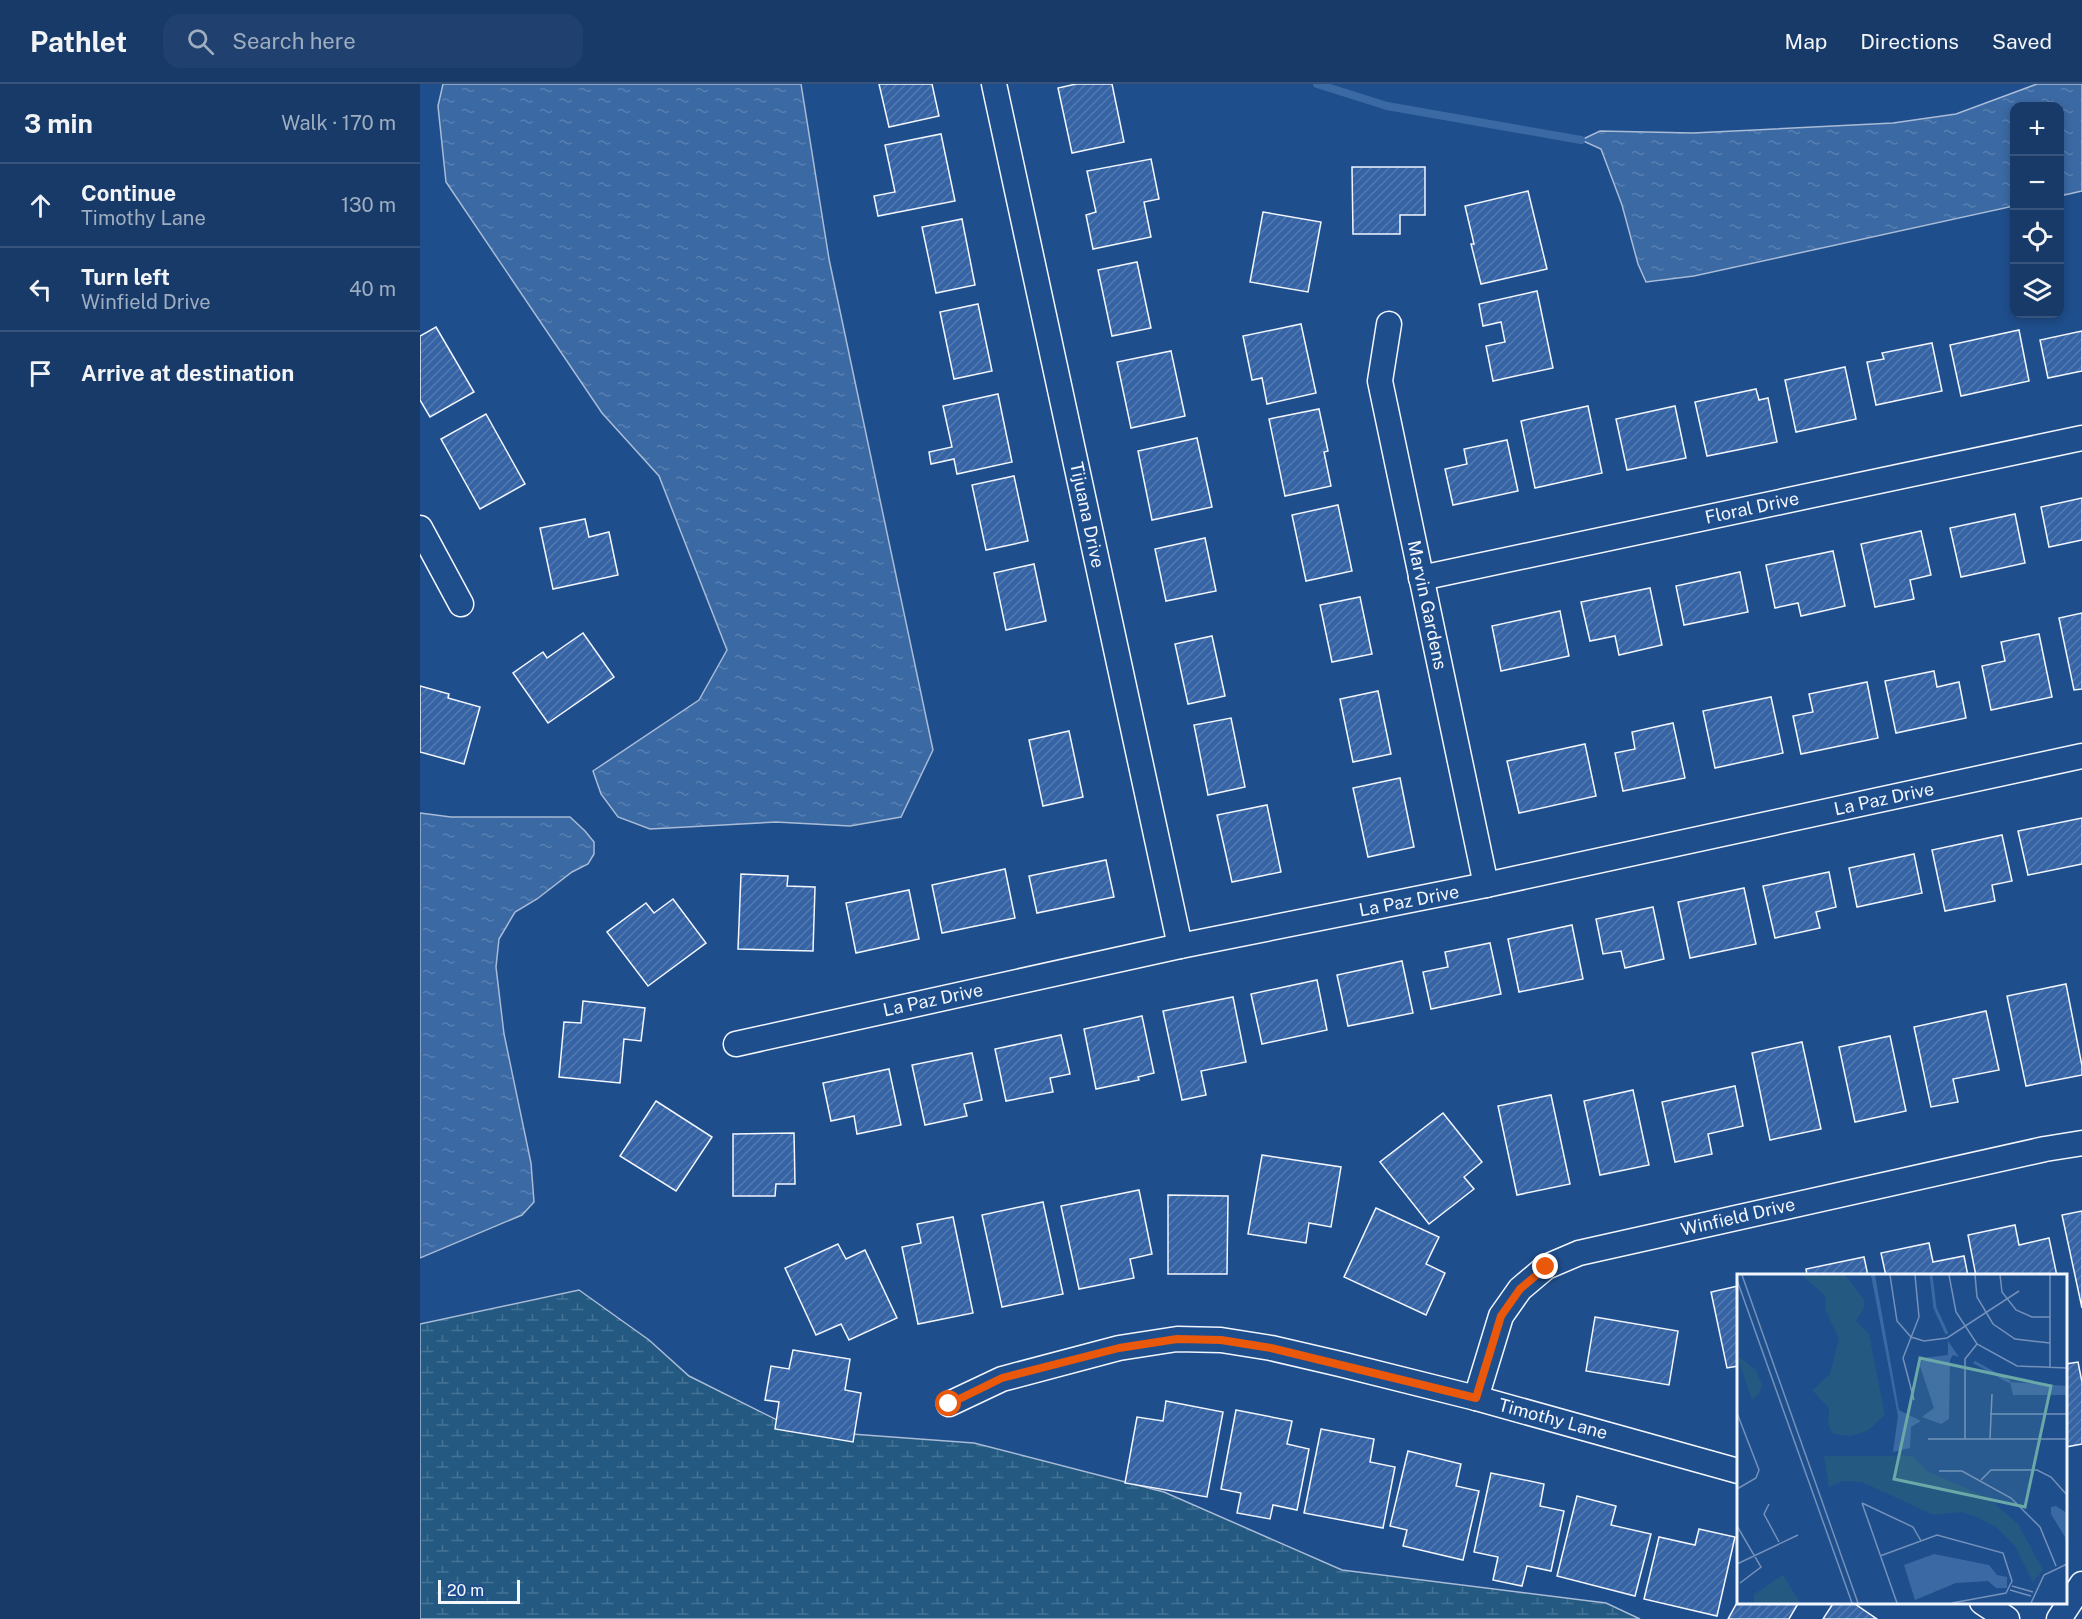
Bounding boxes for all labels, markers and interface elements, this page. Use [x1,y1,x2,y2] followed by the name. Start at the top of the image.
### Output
[163,14,583,68] search box
[30,25,127,58] text: Pathlet
[184,25,217,58] icon: search
[232,28,356,54] text: Search here
[1785,29,1827,54] text: Map
[1860,29,1959,54] text: Directions
[1992,29,2052,54] text: Saved
[2010,102,2064,318] map controls
[2010,102,2064,156] button: +
[24,108,93,139] text: 3 min
[281,111,396,135] text: Walk · 170 m
[2010,156,2064,210] button: −
[81,180,176,206] text: Continue
[24,189,57,222] icon: ahead
[341,193,396,217] text: 130 m
[81,206,206,230] text: Timothy Lane
[2010,210,2064,264] button: locate
[81,264,170,290] text: Turn left
[2010,264,2064,318] button: layers
[24,273,57,306] icon: left
[349,277,396,301] text: 40 m
[81,290,211,314] text: Winfield Drive
[24,357,57,390] icon: arrive
[81,360,294,386] text: Arrive at destination
[1066,460,1109,570] street label: Tijuana Drive
[1703,487,1801,528] street label: Floral Drive
[1404,538,1451,672] street label: Marvin Gardens
[1832,778,1936,819] street label: La Paz Drive
[1357,880,1461,921] street label: La Paz Drive
[881,979,985,1020] street label: La Paz Drive
[1679,1193,1797,1240] street label: Winfield Drive
[1532,1253,1558,1279] route end
[1737,1274,2067,1604] inset map
[935,1390,961,1416] route start
[1496,1394,1610,1443] street label: Timothy Lane
[438,1577,520,1604] scale bar
[447,1581,484,1600] text: 20 m

